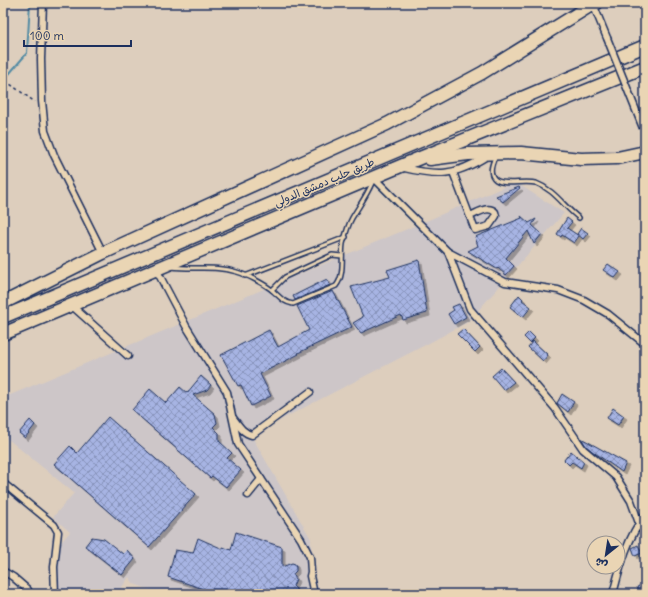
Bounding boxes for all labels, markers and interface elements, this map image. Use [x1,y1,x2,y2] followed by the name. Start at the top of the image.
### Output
[24,22,131,48] scale bar
[30,28,64,43] text: 100 m
[272,154,378,213] street label: طريق حلب دمشق الدولي
[586,535,626,575] north arrow
[592,555,610,573] text: ش

